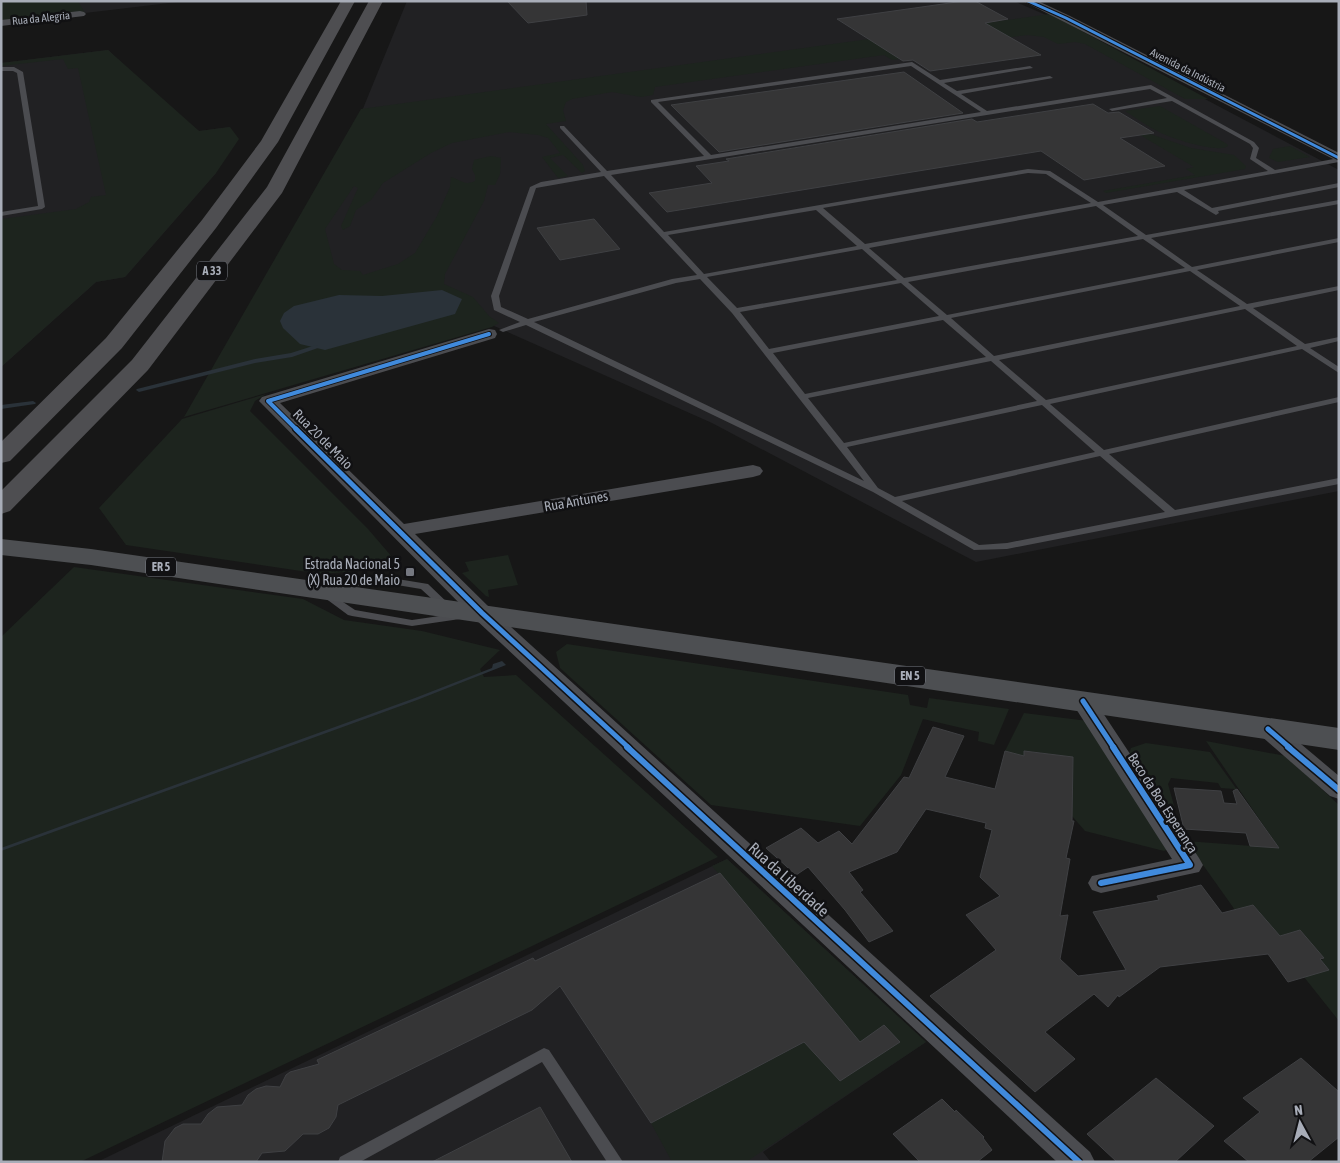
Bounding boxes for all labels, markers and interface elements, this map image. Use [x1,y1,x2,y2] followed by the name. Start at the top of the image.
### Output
[11,9,71,27] street label: Rua da Alegria
[1148,46,1228,94] street label: Avenida da Indústria
[197,262,227,280] road number: A 33
[290,406,356,472] street label: Rua 20 de Maio
[543,487,609,514] street label: Rua Antunes
[304,556,400,588] place label: Estrada Nacional 5 (X) Rua 20 de Maio
[146,558,176,576] road number: ER 5
[404,566,416,578] marker: Estrada Nacional 5 (X) Rua 20 de Maio
[895,666,925,686] road number: EN 5
[1125,750,1201,856] street label: Beco da Boa Esperança
[745,838,833,920] street label: Rua da Liberdade
[1275,1098,1325,1148] north arrow
[1293,1102,1303,1119] text: N

